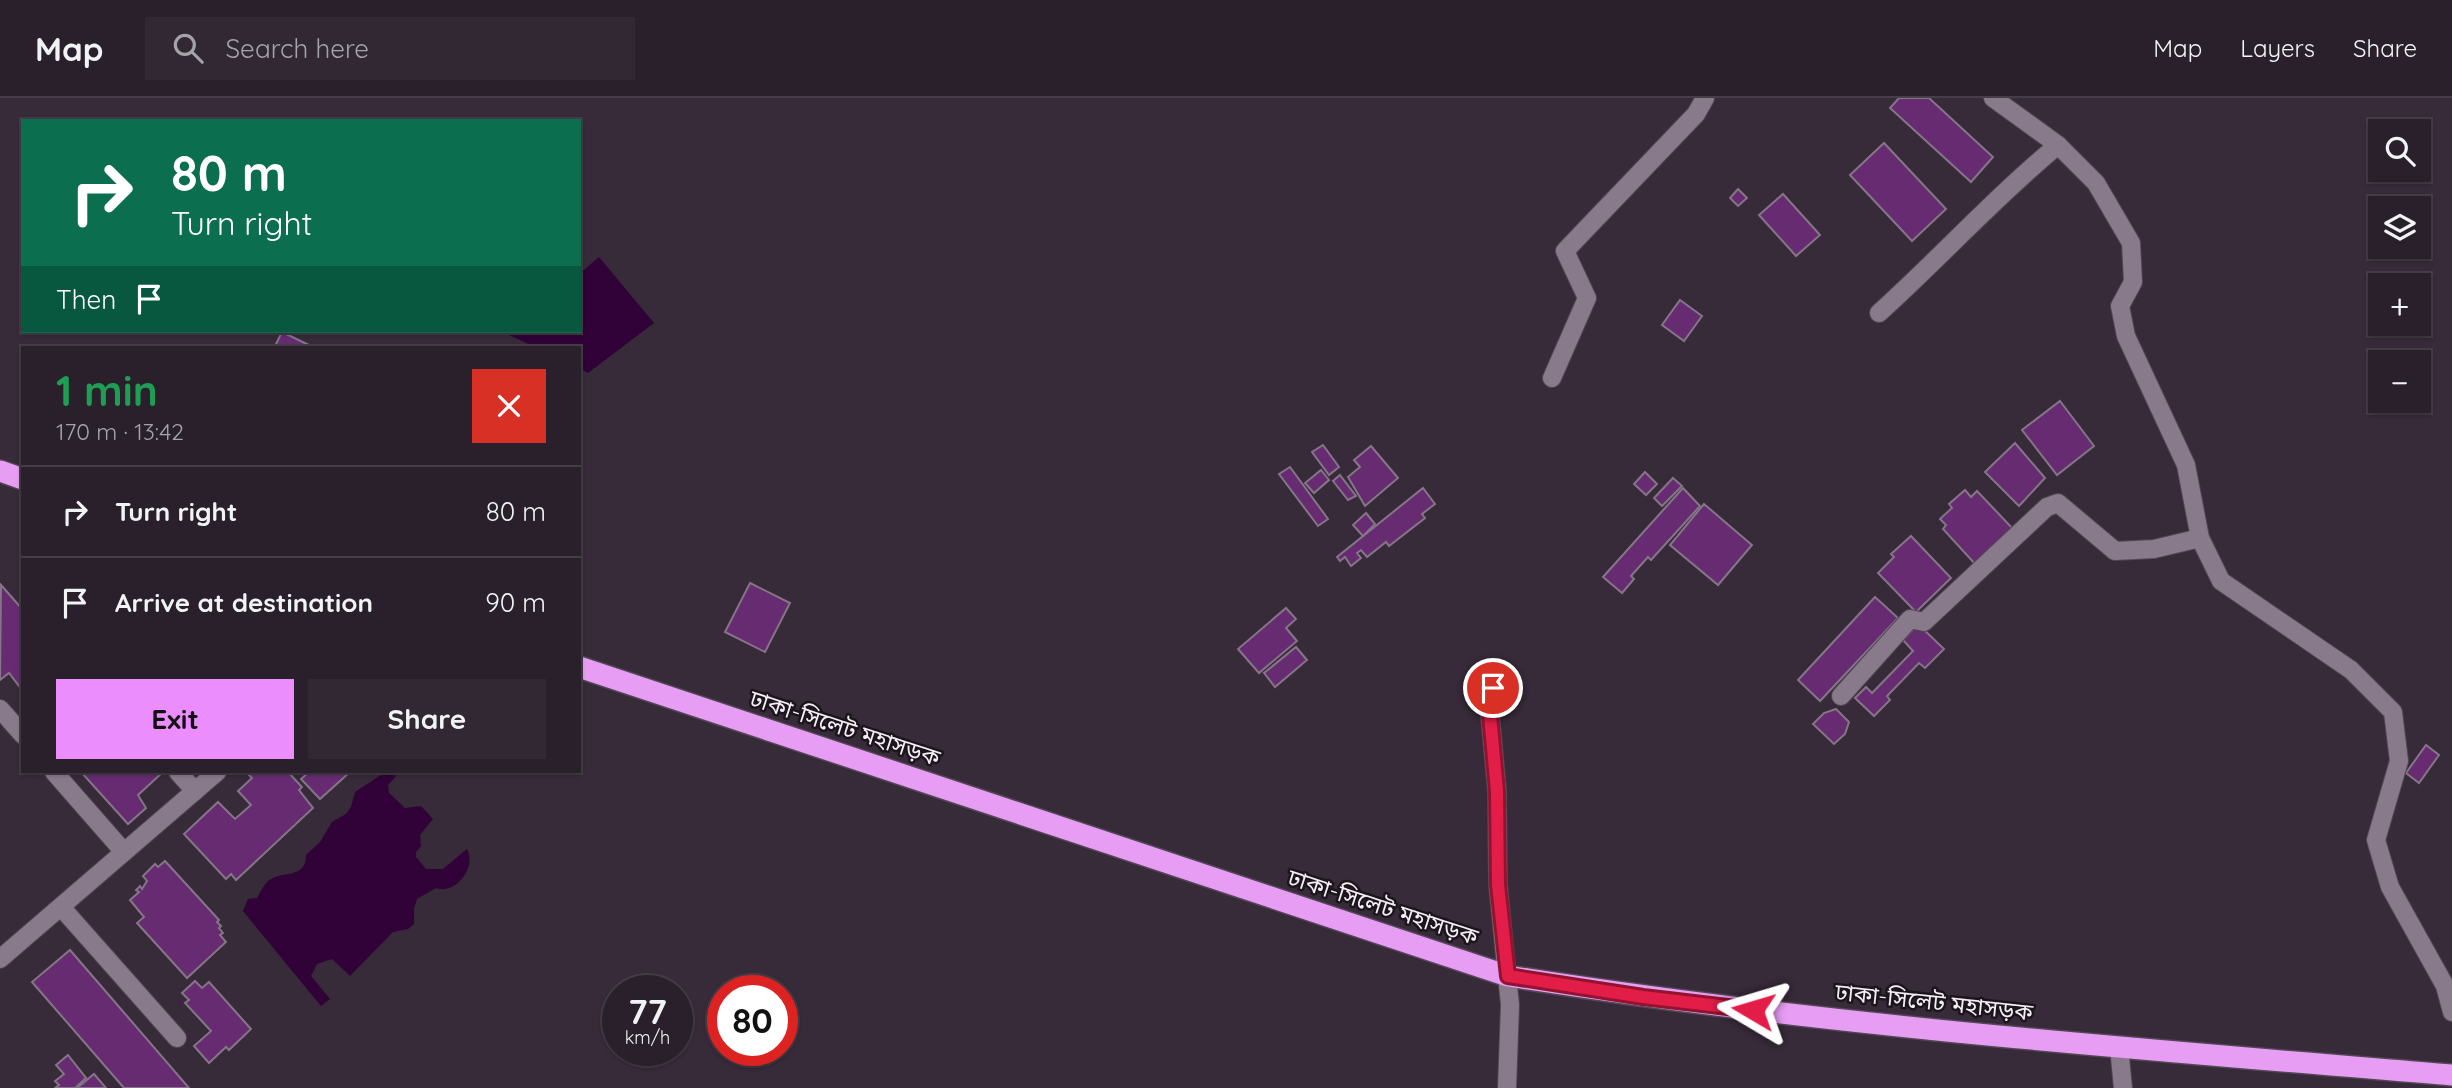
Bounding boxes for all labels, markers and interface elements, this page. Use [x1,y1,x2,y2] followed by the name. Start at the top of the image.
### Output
[145,17,635,80] search box
[35,28,103,69] text: Map
[169,29,207,67] icon: search
[225,32,369,65] text: Search here
[2153,33,2202,63] text: Map
[2240,33,2315,63] text: Layers
[2353,33,2417,63] text: Share
[2368,119,2431,413] map controls
[2368,119,2431,182] button: search
[171,142,287,203] text: 80 m
[56,147,147,238] icon: right
[2368,196,2431,259] button: layers
[171,203,312,243] text: Turn right
[2368,273,2431,336] button: +
[130,280,168,318] icon: arrive
[56,283,116,316] text: Then
[2368,350,2431,413] button: −
[56,364,158,417] text: 1 min
[472,369,546,443] button: close
[56,417,184,446] text: 170 m · 13:42
[56,493,94,531] icon: right
[115,495,237,528] text: Turn right
[486,495,546,528] text: 80 m
[56,584,94,622] icon: arrive
[115,586,373,619] text: Arrive at destination
[485,586,546,619] text: 90 m
[1463,658,1523,718] pin
[1474,669,1512,707] icon: arrive
[56,679,294,759] button: Exit
[308,679,546,759] button: Share
[745,683,944,772] street label: ঢাকা-সিলেট মহাসড়ক
[1283,862,1482,951] street label: ঢাকা-সিলেট মহাসড়ক
[1716,973,1790,1047] position arrow
[707,975,798,1066] speed limit sign: 80
[1833,977,2035,1026] street label: ঢাকা-সিলেট মহাসড়ক
[628,989,667,1033] text: 77
[625,1026,670,1049] text: km/h

